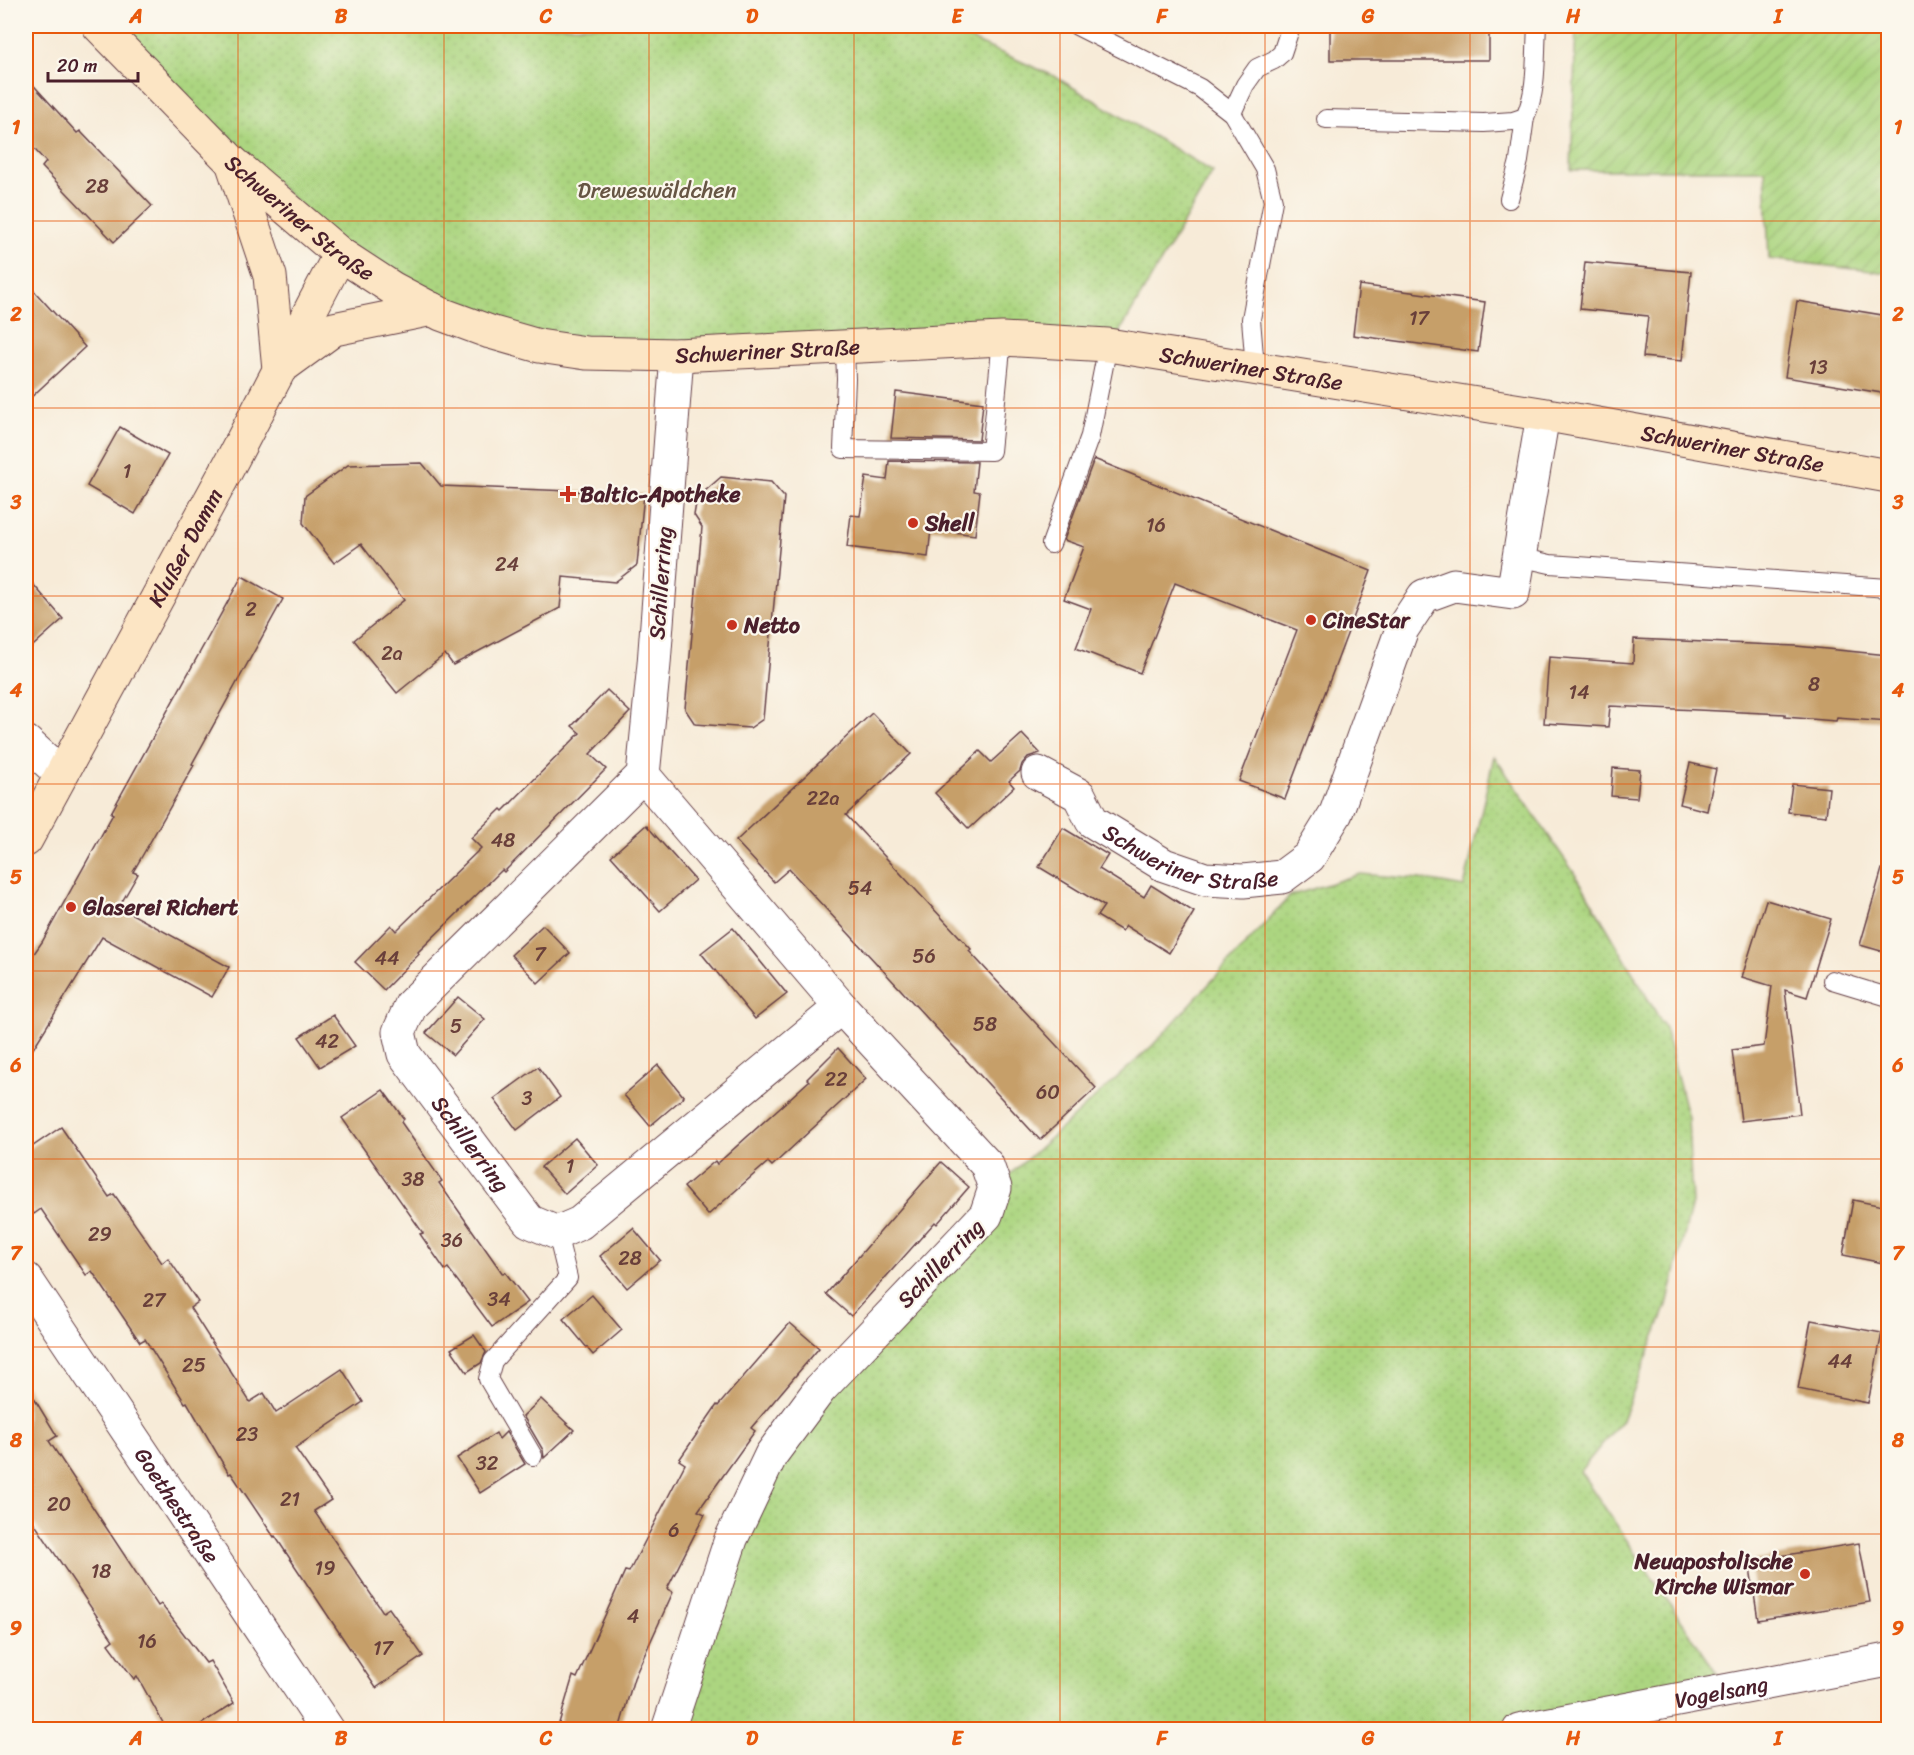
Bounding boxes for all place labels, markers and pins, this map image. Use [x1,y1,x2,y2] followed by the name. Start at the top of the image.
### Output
[580,475,741,514] place label: Baltic-Apotheke
[561,487,575,501] marker: Baltic-Apotheke
[924,504,975,543] place label: Shell
[906,516,920,530] marker: Shell
[1322,601,1411,640] place label: CineStar
[743,606,801,645] place label: Netto
[1304,613,1318,627] marker: CineStar
[725,618,739,632] marker: Netto
[82,888,238,927] place label: Glaserei Richert
[64,900,78,914] marker: Glaserei Richert
[1633,1542,1795,1606] place label: Neuapostolische Kirche Wismar
[1798,1567,1812,1581] marker: Neuapostolische Kirche Wismar

